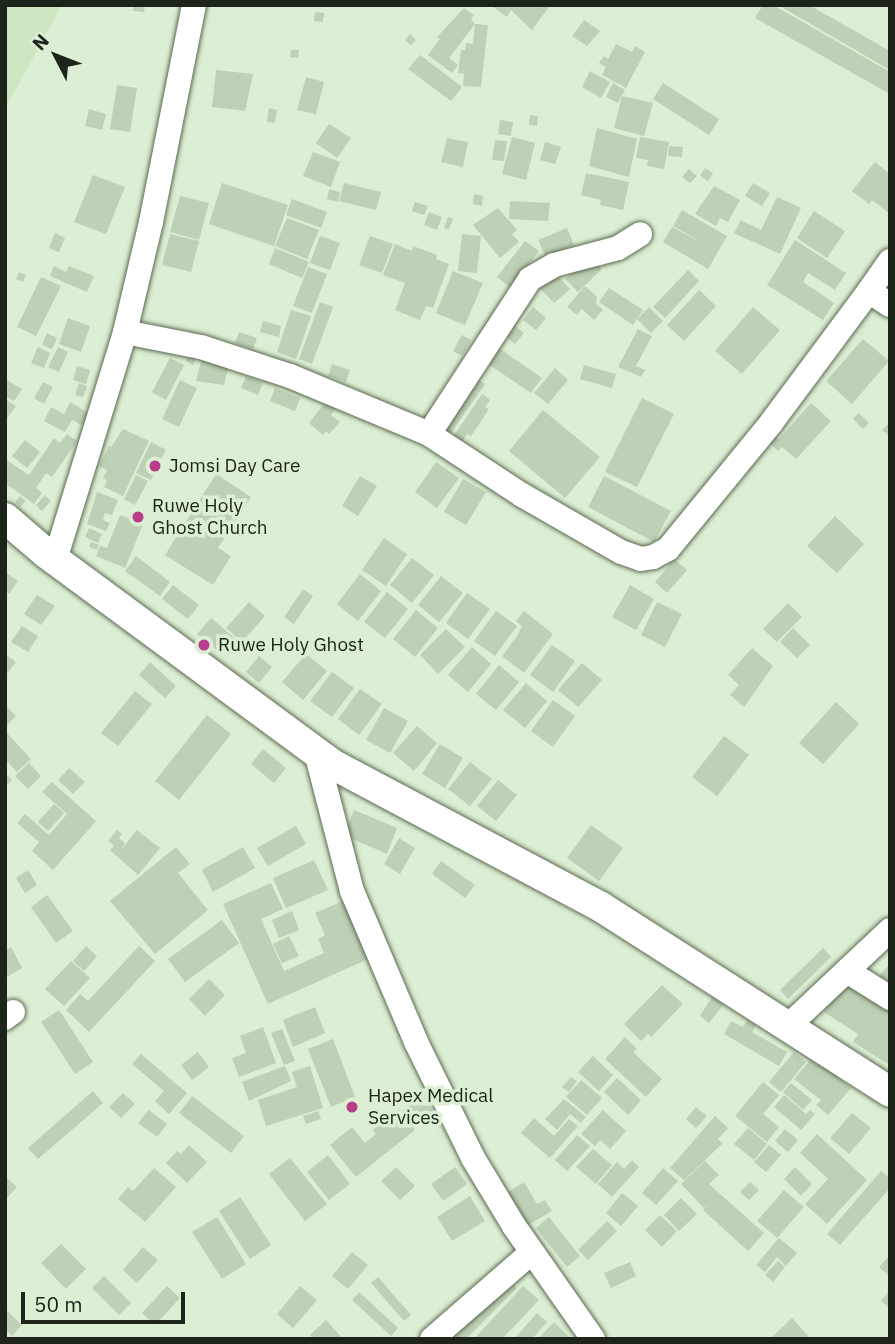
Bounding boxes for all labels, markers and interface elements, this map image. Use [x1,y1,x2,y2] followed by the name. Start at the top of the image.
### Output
[21,21,91,91] north arrow
[27,29,54,55] text: N
[169,455,300,477] place label: Jomsi Day Care
[147,458,163,474] marker: Jomsi Day Care
[152,495,268,539] place label: Ruwe Holy Ghost Church
[130,509,146,525] marker: Ruwe Holy Ghost Church
[218,634,364,656] place label: Ruwe Holy Ghost
[196,637,212,653] marker: Ruwe Holy Ghost
[368,1085,493,1129] place label: Hapex Medical Services
[342,1097,362,1117] marker: Hapex Medical Services
[24,1278,189,1322] scale bar
[34,1290,83,1318] text: 50 m

